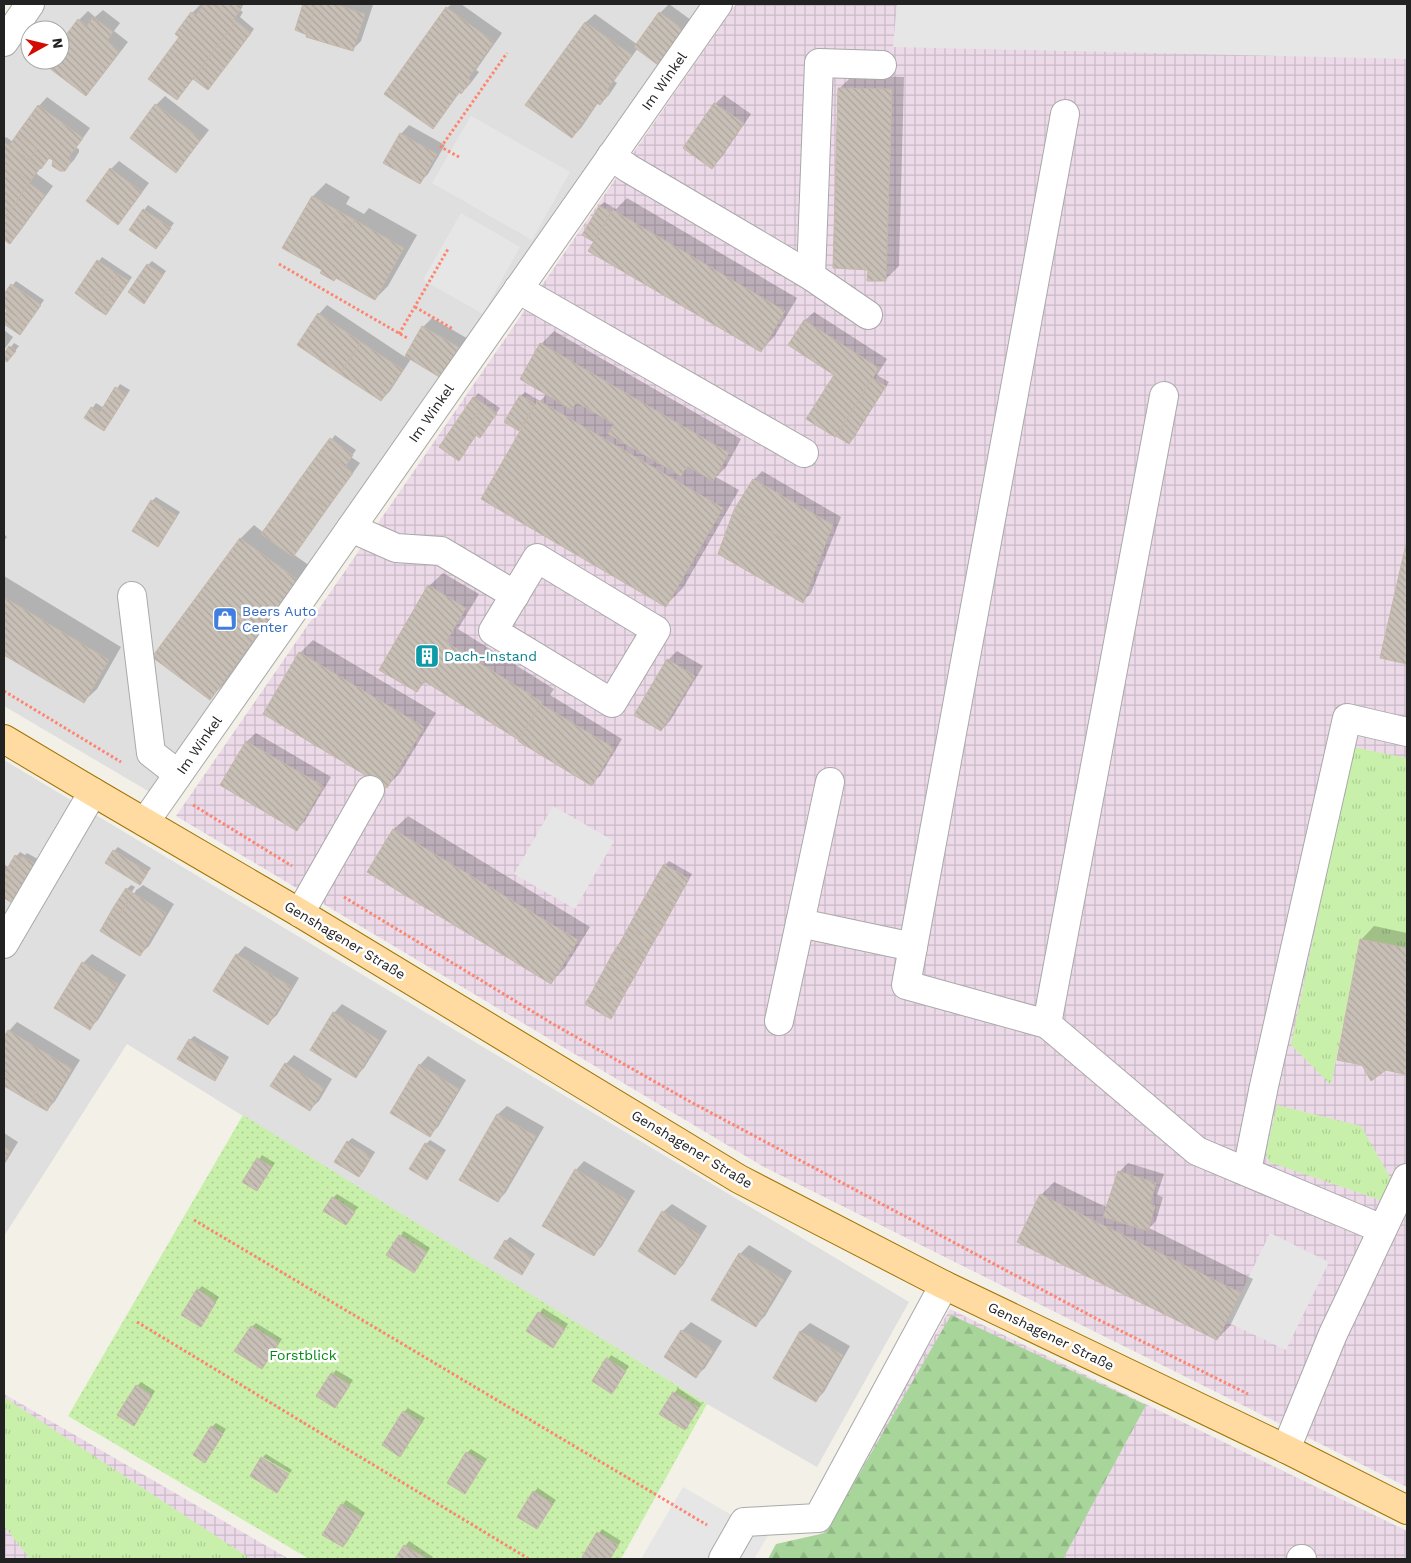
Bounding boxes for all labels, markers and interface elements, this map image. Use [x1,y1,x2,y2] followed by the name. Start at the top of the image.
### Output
[20,20,70,70] north arrow
[49,37,67,49] text: N
[638,48,690,113] street label: Im Winkel
[405,380,457,445] street label: Im Winkel
[242,603,316,635] place label: Beers Auto Center
[212,606,238,632] shop icon: Beers Auto Center
[414,643,440,669] building icon: Dach-Instand
[444,648,537,664] place label: Dach-Instand
[173,712,225,777] street label: Im Winkel
[282,898,408,982] street label: Genshagener Straße
[629,1107,755,1191] street label: Genshagener Straße
[985,1299,1117,1373] street label: Genshagener Straße
[269,1347,337,1363] park label: Forstblick

